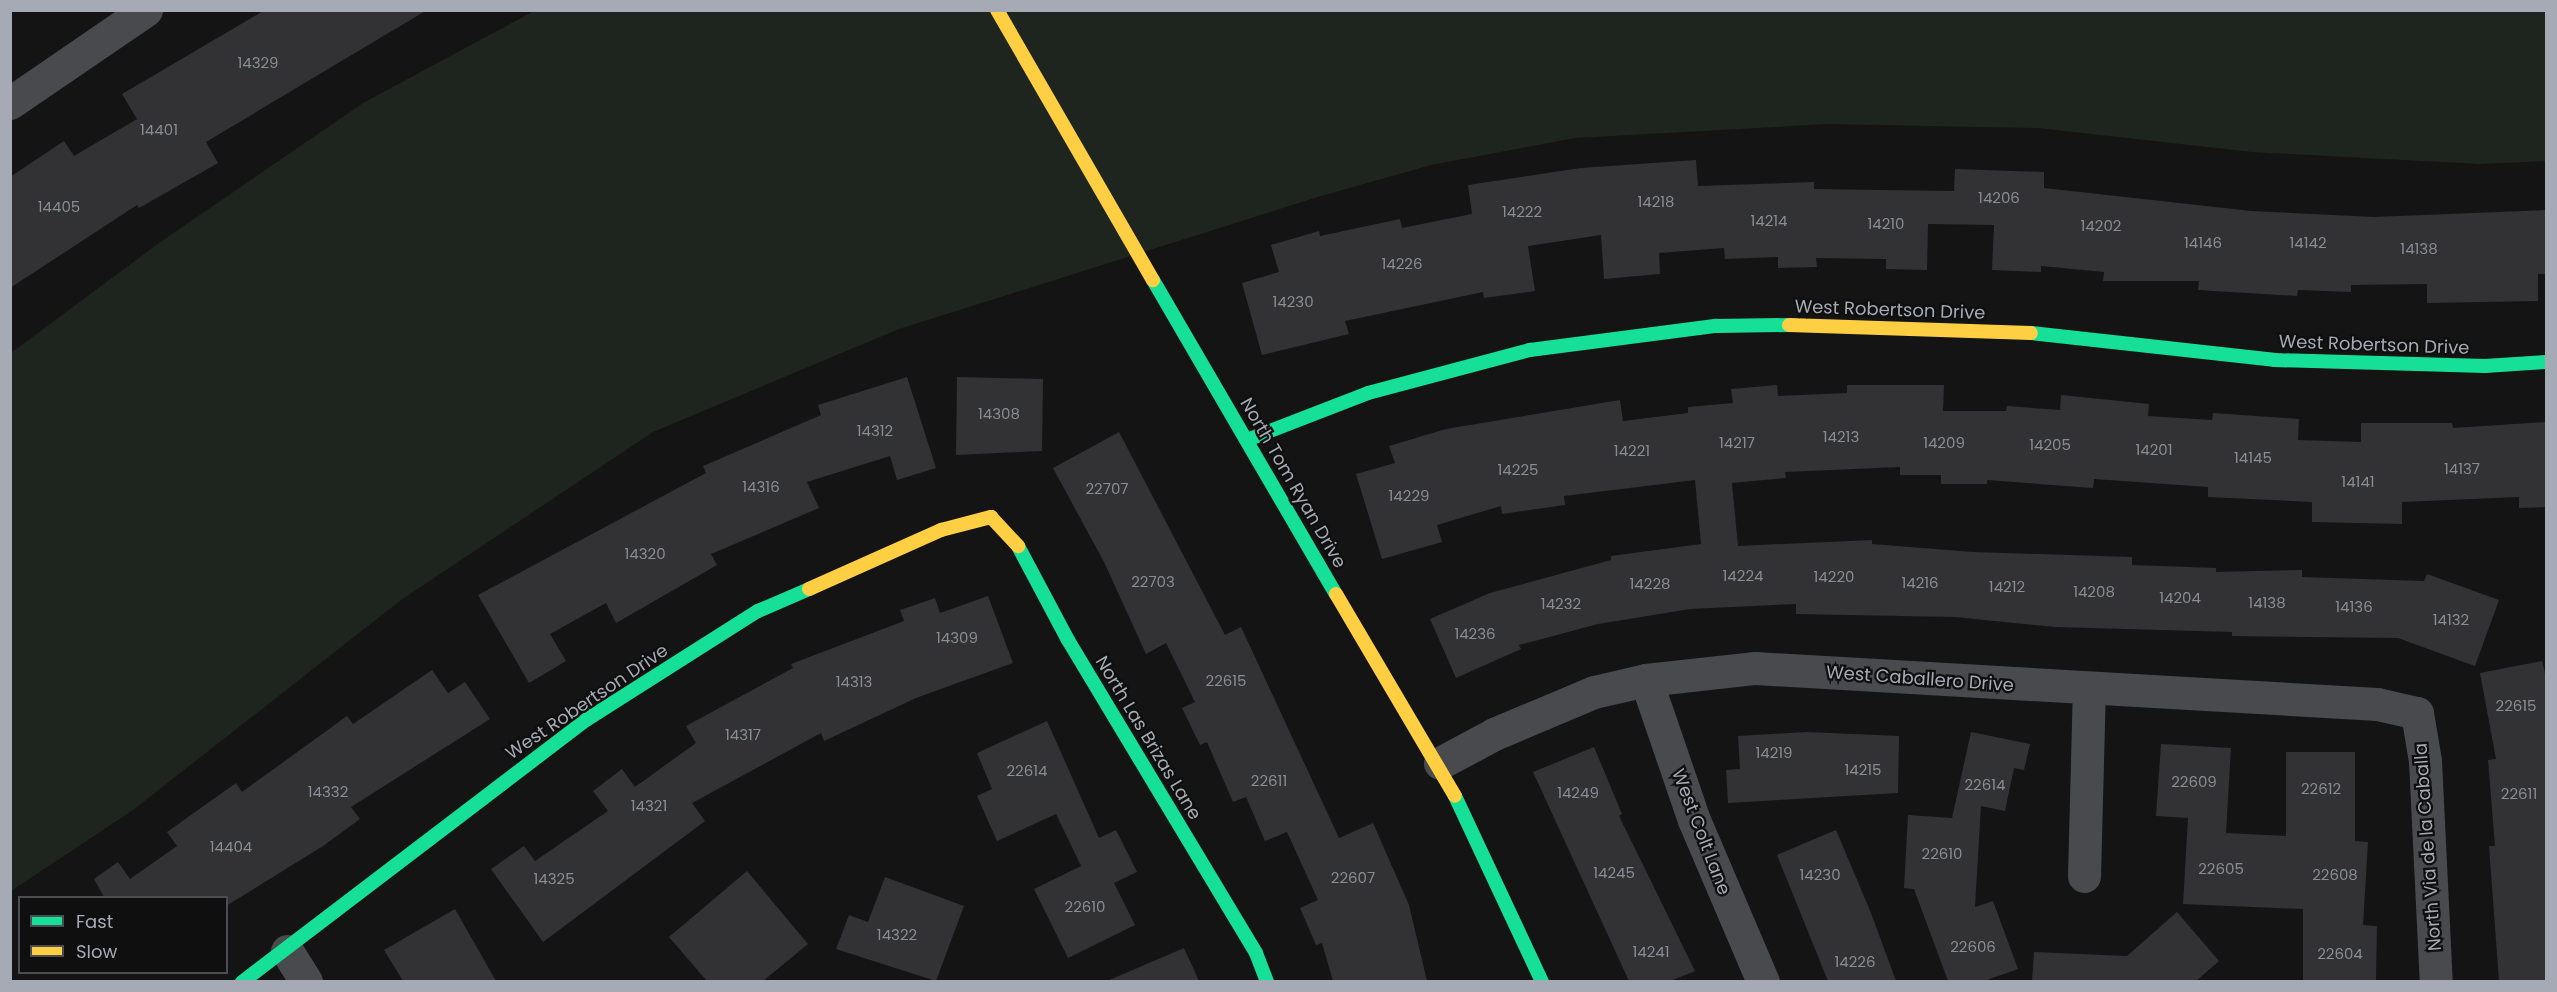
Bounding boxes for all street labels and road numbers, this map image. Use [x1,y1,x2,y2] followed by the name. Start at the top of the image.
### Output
[1794,296,1986,324] street label: West Robertson Drive
[2278,331,2470,359] street label: West Robertson Drive
[1235,394,1351,572] street label: North Tom Ryan Drive
[502,640,672,764] street label: West Robertson Drive
[1091,652,1205,824] street label: North Las Brizas Lane
[1825,662,2015,696] street label: West Caballero Drive
[2410,742,2446,952] street label: North Via de la Caballa
[1667,766,1735,898] street label: West Colt Lane

